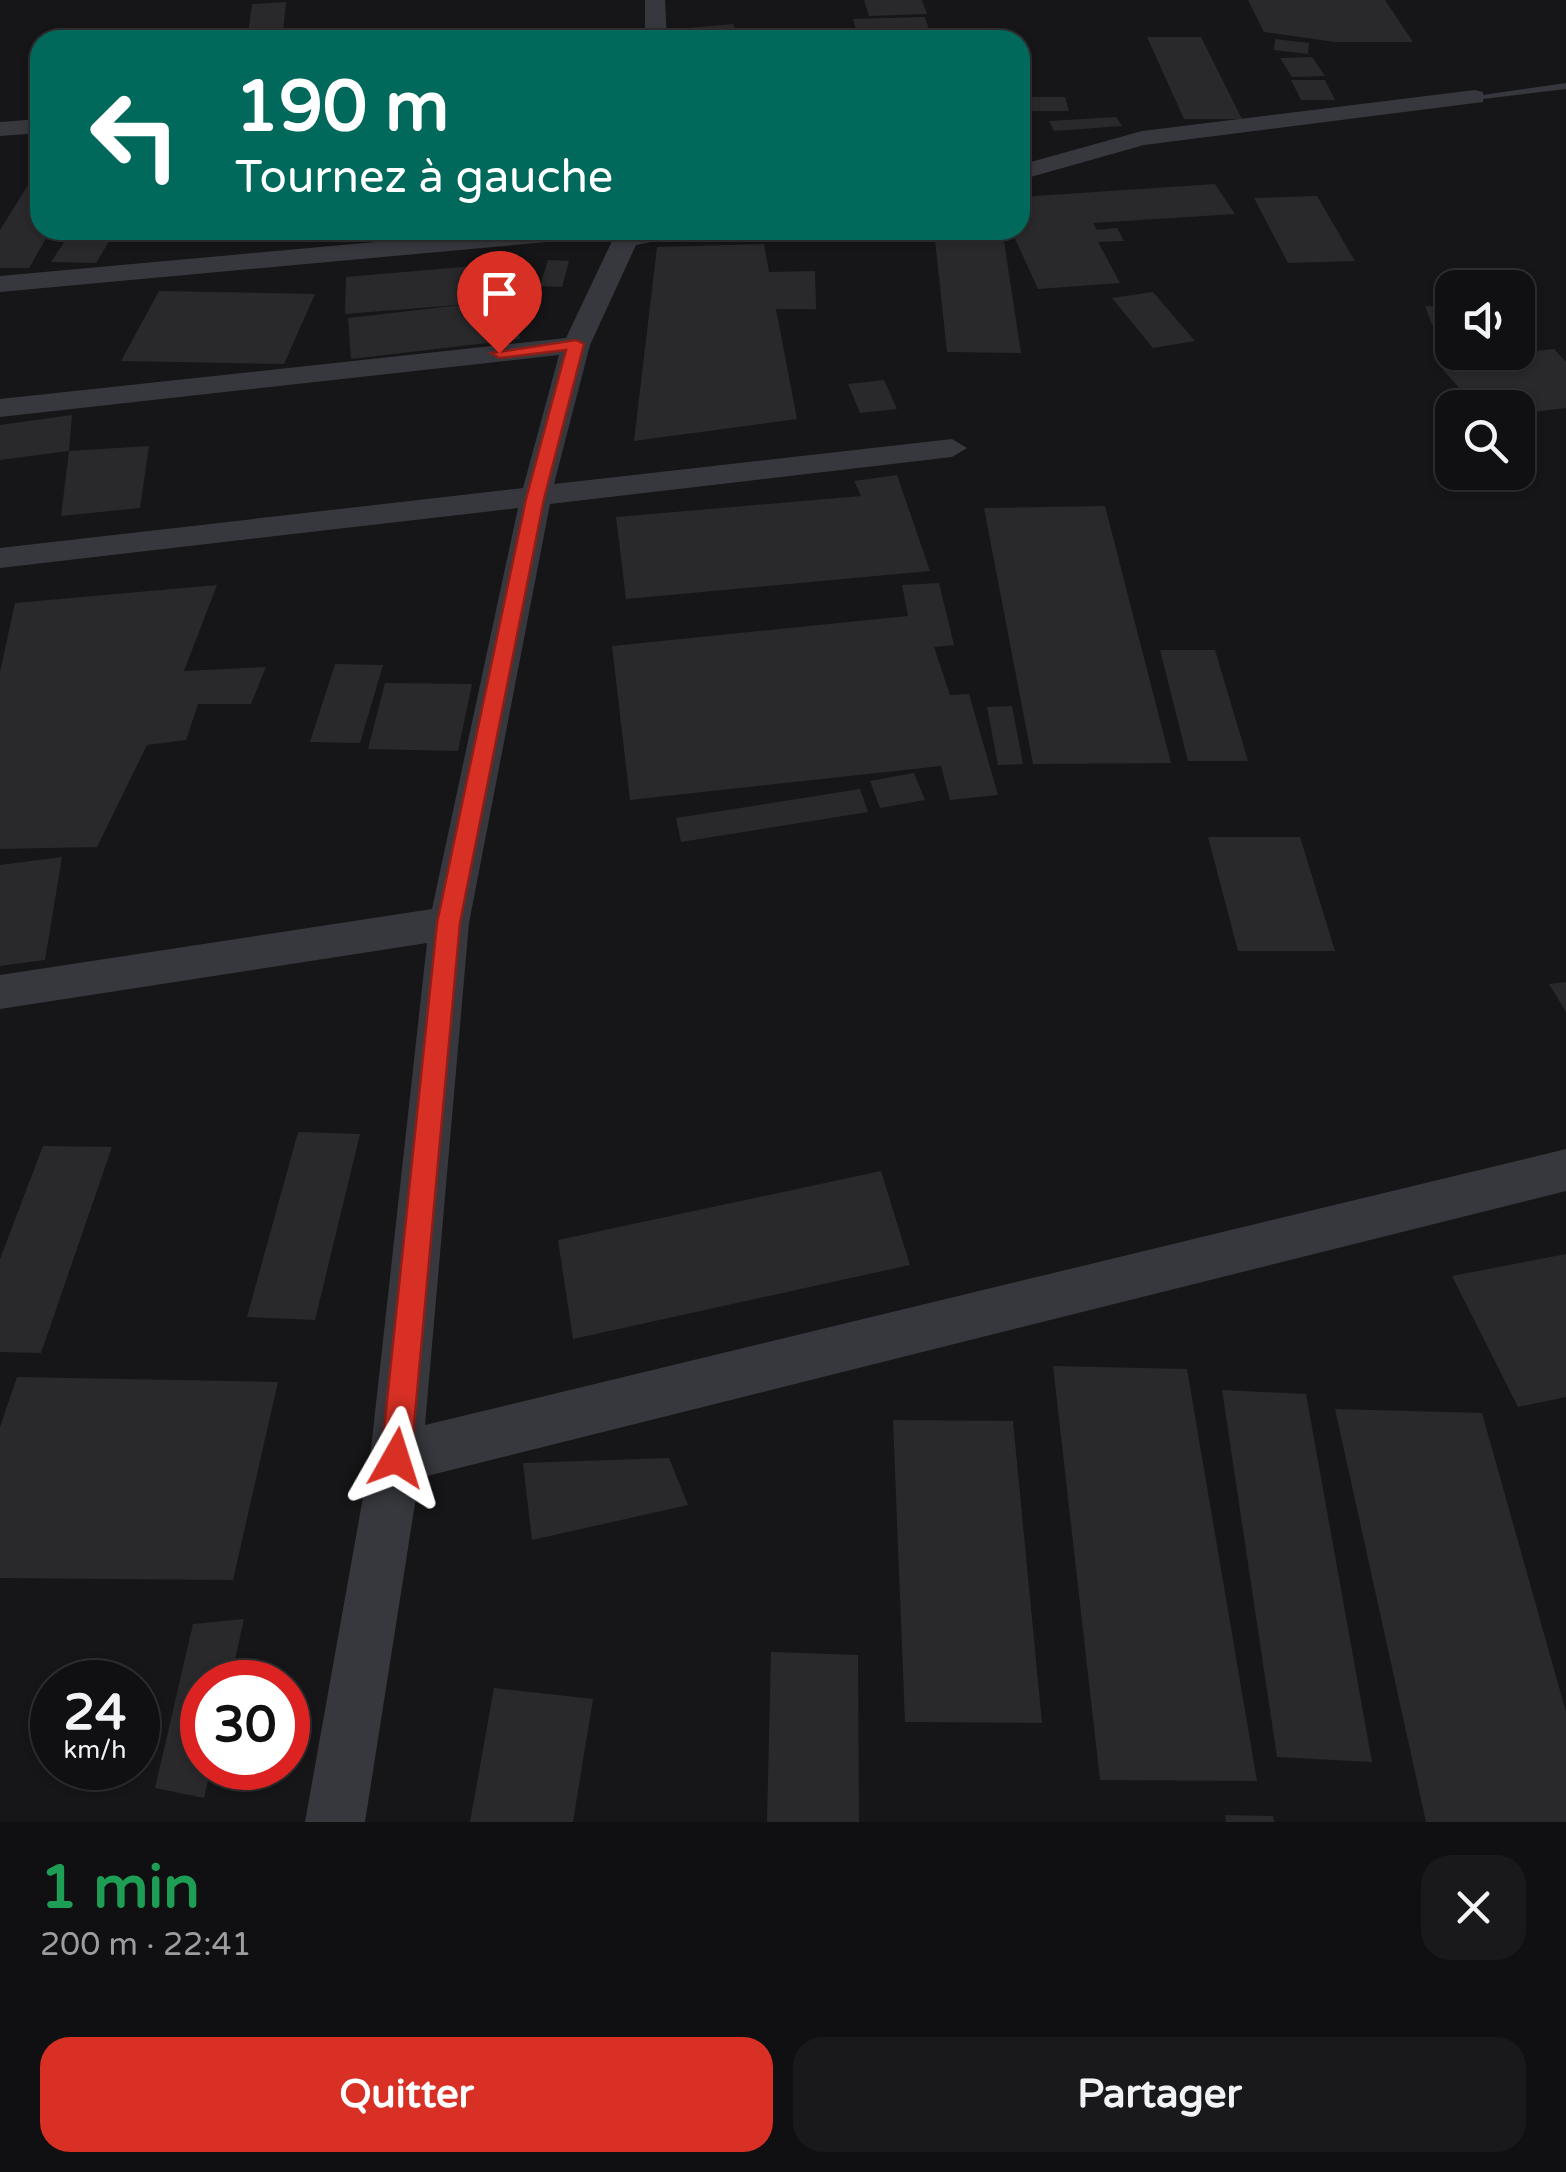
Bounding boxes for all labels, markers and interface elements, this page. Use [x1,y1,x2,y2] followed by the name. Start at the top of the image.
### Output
[235,66,449,150] text: 190 m
[70,70,200,200] icon: left
[235,151,613,205] text: Tournez à gauche
[457,251,542,354] pin
[472,266,527,321] icon: arrive
[1435,270,1535,490] map controls
[1435,270,1535,370] button: sound
[1435,390,1535,490] button: search
[344,1406,448,1510] position arrow
[180,1660,310,1790] speed limit sign: 30
[64,1683,126,1743] text: 24
[64,1735,126,1765] text: km/h
[40,1852,200,1924] text: 1 min
[1421,1855,1526,1960] button: close
[40,1926,252,1964] text: 200 m · 22:41
[40,2037,773,2152] button: Quitter
[793,2037,1526,2152] button: Partager

